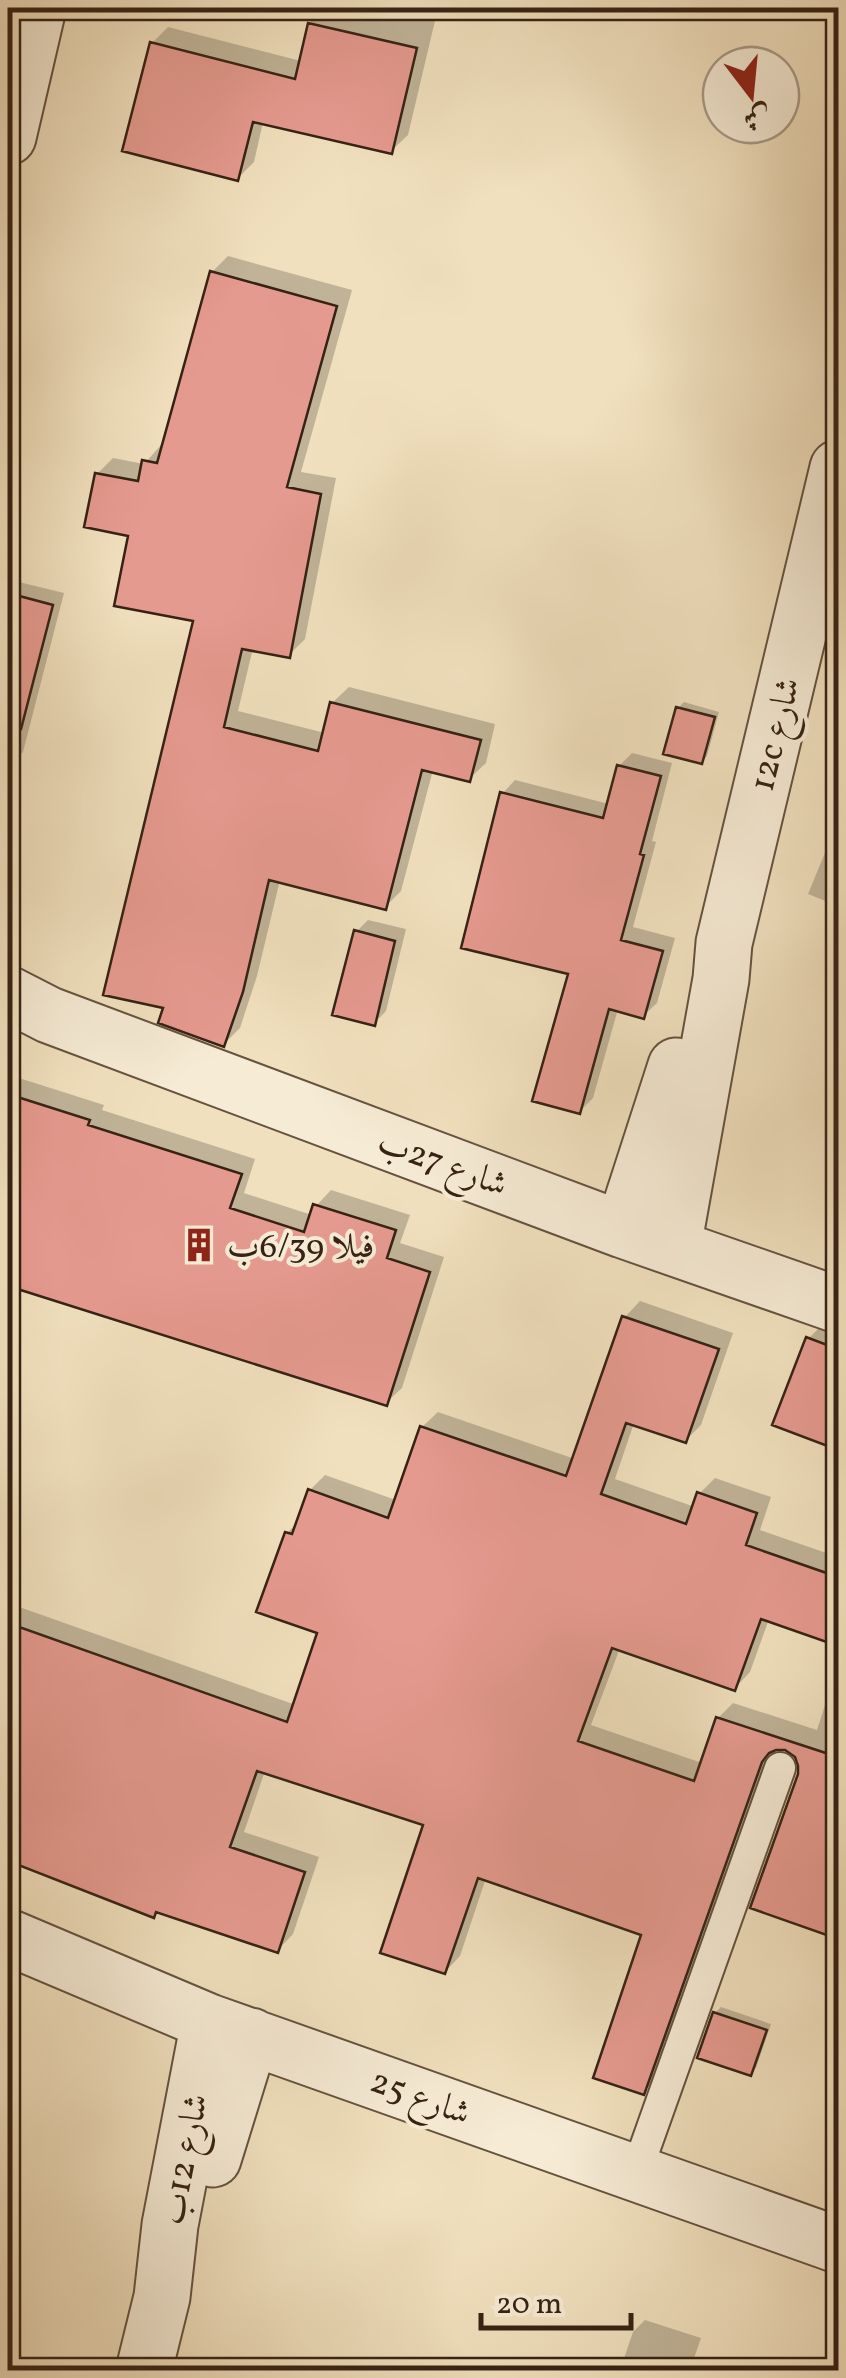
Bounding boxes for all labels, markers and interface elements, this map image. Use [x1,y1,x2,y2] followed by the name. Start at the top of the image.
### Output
[701,45,801,145] north arrow
[738,94,776,139] text: ش
[740,673,816,797] street label: 12c شارع
[370,1119,514,1212] street label: شارع 27ب
[227,1224,374,1272] place label: فيلا 6/39ب
[180,1226,218,1264] building icon: فيلا 6/39ب
[362,2059,477,2141] street label: شارع 25
[150,2090,224,2230] street label: شارع 12ب
[481,2268,631,2330] scale bar
[496,2284,562,2326] text: 20 m

